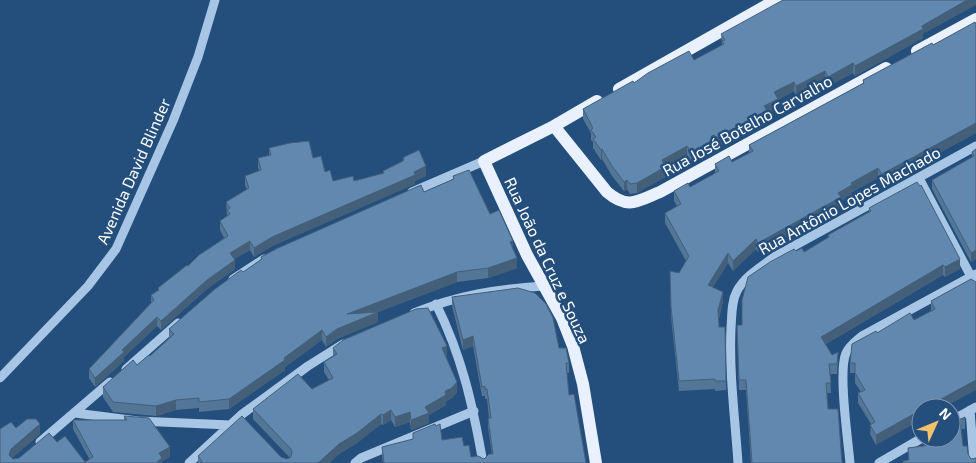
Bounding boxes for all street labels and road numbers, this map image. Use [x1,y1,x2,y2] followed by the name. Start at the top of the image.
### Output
[659,70,835,180] street label: Rua José Botelho Carvalho
[92,94,174,247] street label: Avenida David Blinder
[755,142,943,258] street label: Rua Antônio Lopes Machado
[501,174,595,346] street label: Rua João da Cruz e Souza

